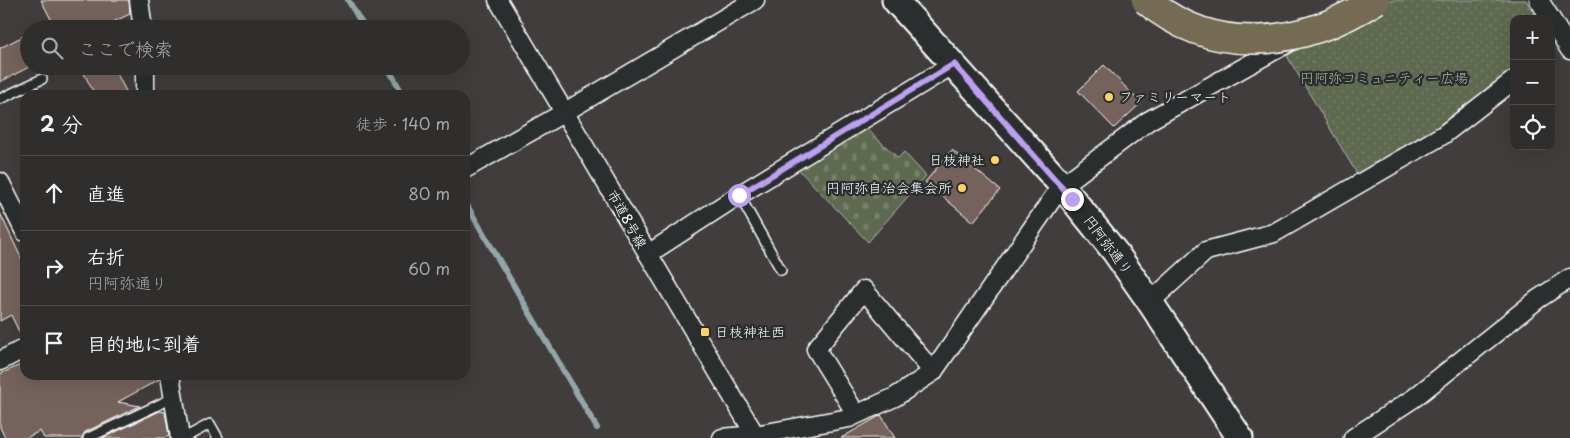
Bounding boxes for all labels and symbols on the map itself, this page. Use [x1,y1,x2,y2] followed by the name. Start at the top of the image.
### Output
[1300,67,1468,88] park label: 円阿弥コミュニティー広場
[1119,86,1231,107] place label: ファミリーマート
[1103,91,1115,103] marker: ファミリーマート
[929,149,985,170] place label: 日枝神社
[989,154,1001,166] marker: 日枝神社
[826,177,952,198] place label: 円阿弥自治会集会所
[956,182,968,194] marker: 円阿弥自治会集会所
[728,184,751,207] route start
[602,185,653,252] street label: 市道8号線
[1061,188,1084,211] route end
[1079,210,1138,279] street label: 円阿弥通り
[715,321,785,342] place label: 日枝神社西
[699,326,711,338] marker: 日枝神社西

